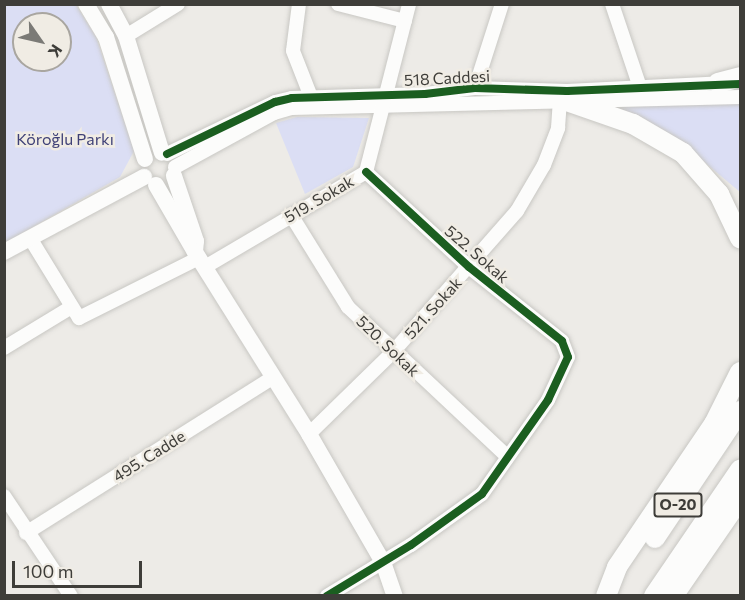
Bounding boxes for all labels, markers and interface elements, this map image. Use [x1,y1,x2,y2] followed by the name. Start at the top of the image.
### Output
[12,12,72,72] north arrow
[45,41,67,61] text: K
[403,66,491,90] street label: 518 Caddesi
[16,129,114,149] park label: Köroğlu Parkı
[281,171,357,227] street label: 519. Sokak
[441,221,513,287] street label: 522. Sokak
[400,273,466,343] street label: 521. Sokak
[353,311,423,381] street label: 520. Sokak
[109,426,189,486] street label: 495. Cadde
[652,493,704,517] road number: O-20
[15,549,146,587] scale bar
[23,560,73,582] text: 100 m

